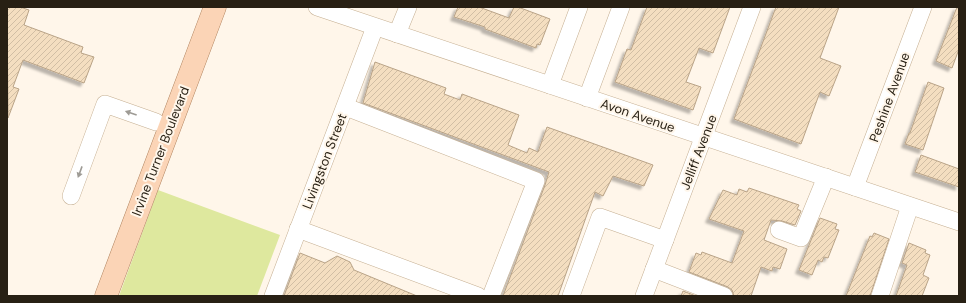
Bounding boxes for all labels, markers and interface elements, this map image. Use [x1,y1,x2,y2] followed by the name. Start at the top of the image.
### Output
[865,50,914,144] street label: Peshine Avenue
[128,84,193,218] street label: Irvine Turner Boulevard
[599,95,677,136] street label: Avon Avenue
[124,110,136,116] one-way arrow
[298,111,351,212] street label: Livingston Street
[676,112,721,192] street label: Jelliff Avenue
[77,166,83,178] one-way arrow

